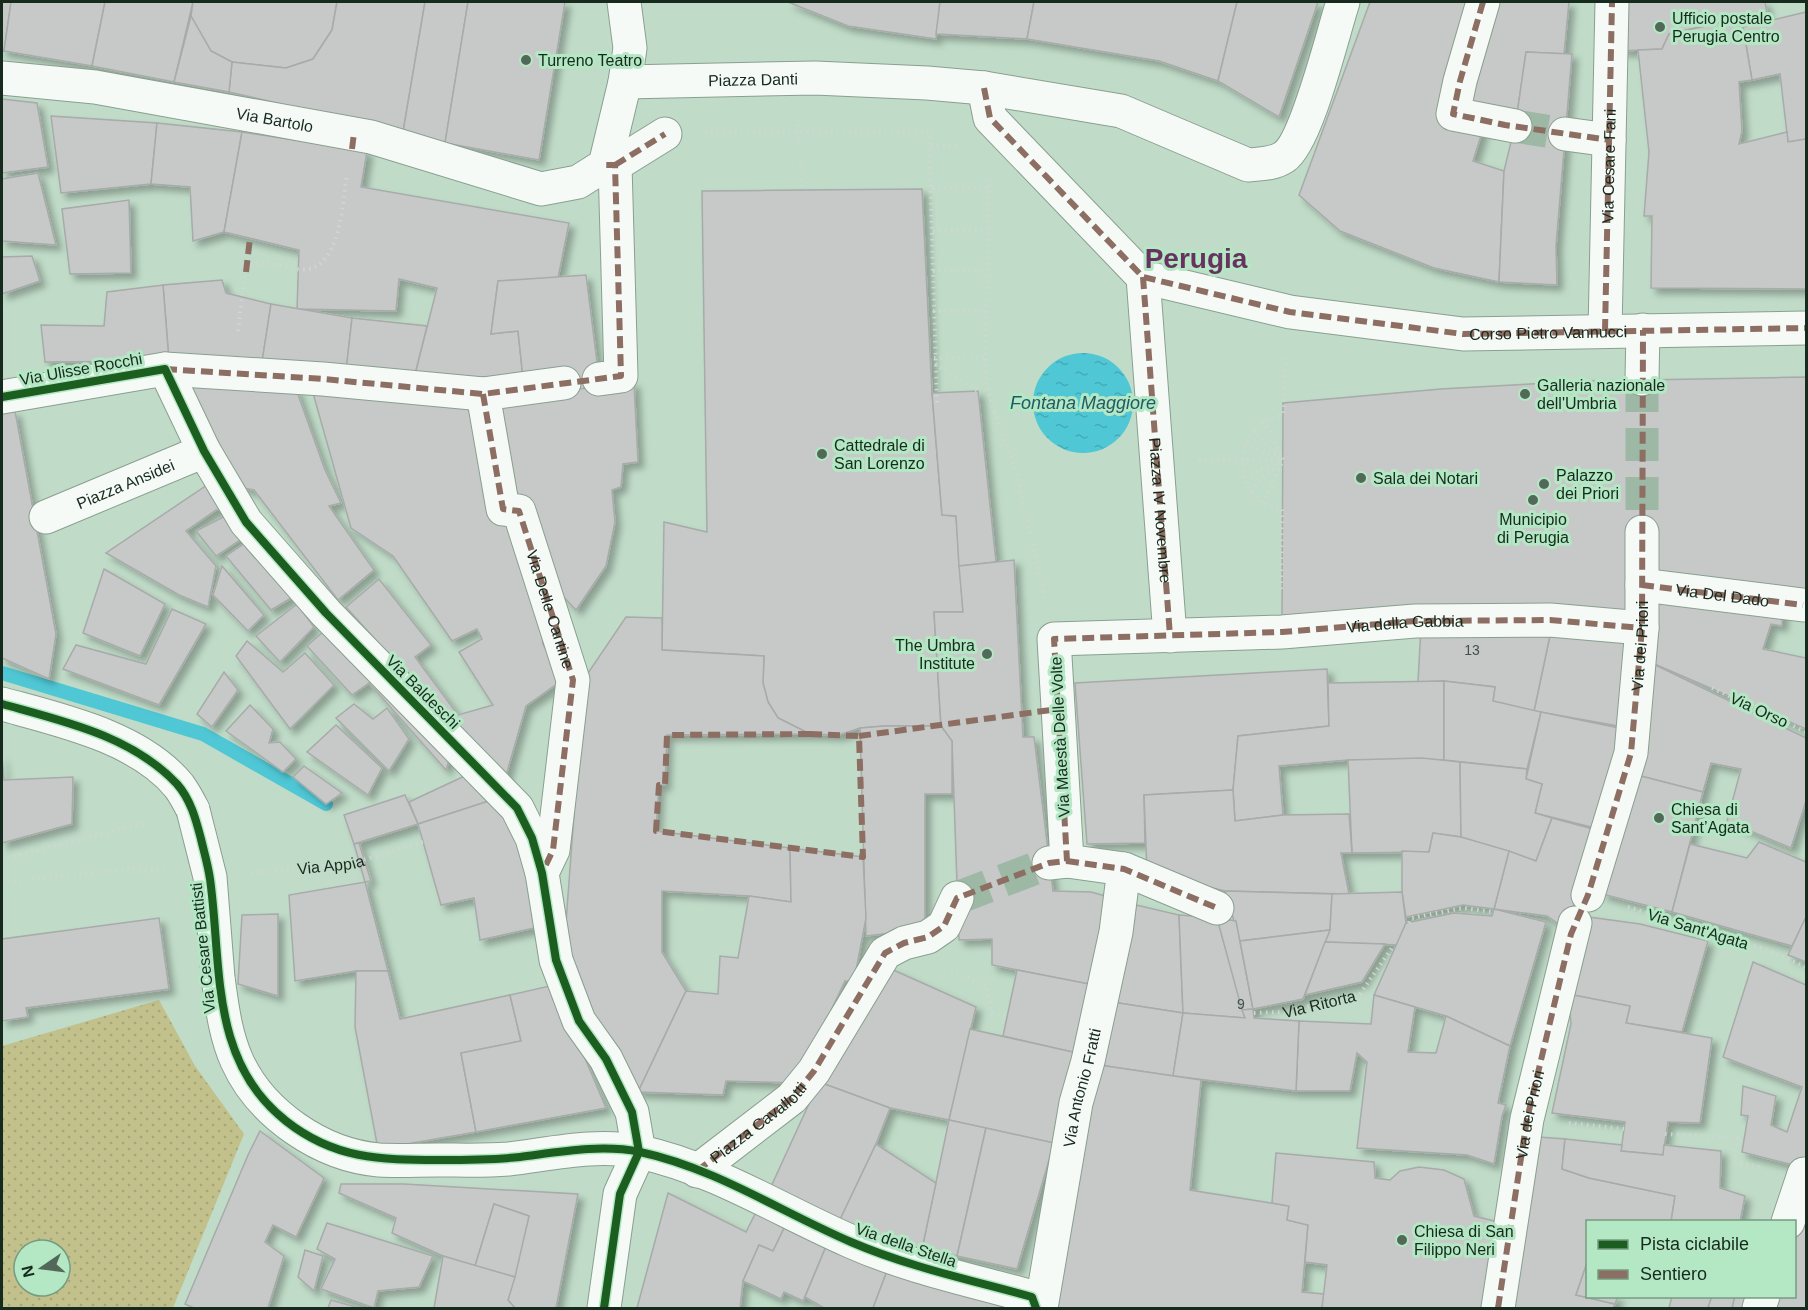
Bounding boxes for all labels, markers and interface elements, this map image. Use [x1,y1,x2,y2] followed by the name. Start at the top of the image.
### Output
[1672,10,1780,45] place label: Ufficio postale Perugia Centro
[1653,20,1667,34] marker: Ufficio postale Perugia Centro
[538,52,642,69] place label: Turreno Teatro
[519,53,533,67] marker: Turreno Teatro
[708,70,798,89] street label: Piazza Danti
[235,104,315,135] street label: Via Bartolo
[1599,109,1618,223] street label: Via Cesare Fani
[1145,243,1248,274] district label: Perugia
[1469,323,1627,342] street label: Corso Pietro Vannucci
[18,350,144,388] street label: Via Ulisse Rocchi
[1537,377,1665,412] place label: Galleria nazionale dell'Umbria
[1518,387,1532,401] marker: Galleria nazionale dell'Umbria
[1010,393,1156,413] water label: Fontana Maggiore
[834,437,925,472] place label: Cattedrale di San Lorenzo
[1147,437,1175,584] street label: Piazza IV Novembre
[815,447,829,461] marker: Cattedrale di San Lorenzo
[74,456,177,512] street label: Piazza Ansidei
[1556,467,1619,502] place label: Palazzo dei Priori
[1373,470,1478,487] place label: Sala dei Notari
[1354,471,1368,485] marker: Sala dei Notari
[1537,477,1551,491] marker: Palazzo dei Priori
[1526,493,1540,507] marker: Municipio di Perugia
[1497,511,1569,546] place label: Municipio di Perugia
[524,548,577,671] street label: Via Delle Cantine
[1675,581,1770,609] street label: Via Del Dado
[1628,601,1651,692] street label: Via dei Priori
[1346,612,1464,635] street label: Via della Gabbia
[895,637,975,672] place label: The Umbra Institute
[1464,642,1480,658] house number: 13
[980,647,994,661] marker: The Umbra Institute
[383,652,463,732] street label: Via Baldeschi
[1047,656,1073,818] street label: Via Maestà Delle Volte
[1727,689,1791,731] street label: Via Orso
[1671,801,1749,836] place label: Chiesa di Sant’Agata
[1652,811,1666,825] marker: Chiesa di Sant’Agata
[296,852,366,877] street label: Via Appia
[188,882,218,1014] street label: Via Cesare Battisti
[1645,906,1751,953] street label: Via Sant'Agata
[1281,987,1357,1021] street label: Via Ritorta
[1237,996,1245,1012] house number: 9
[1060,1027,1103,1149] street label: Via Antonio Fratti
[1512,1068,1547,1160] street label: Via dei Priori
[707,1079,810,1166] street label: Piazza Cavallotti
[853,1220,959,1270] street label: Via della Stella
[1586,1220,1796,1298] legend
[1414,1223,1514,1258] place label: Chiesa di San Filippo Neri
[1395,1233,1409,1247] marker: Chiesa di San Filippo Neri
[1640,1234,1749,1254] text: Pista ciclabile
[12,1238,72,1298] north arrow
[18,1264,38,1279] text: N
[1640,1264,1707,1284] text: Sentiero

